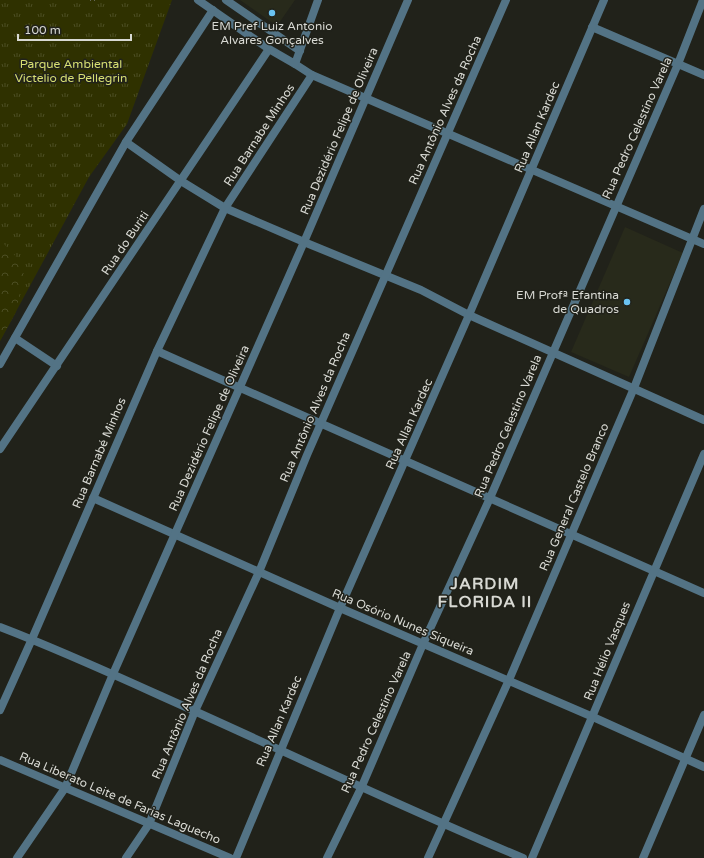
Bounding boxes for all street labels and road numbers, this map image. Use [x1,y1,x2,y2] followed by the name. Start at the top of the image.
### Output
[406,33,484,187] street label: Rua Antônio Alves da Rocha
[297,45,381,217] street label: Rua Dezidério Felipe de Oliveira
[599,55,675,201] street label: Rua Pedro Celestino Varela
[511,79,563,175] street label: Rua Allan Kardec
[221,81,297,189] street label: Rua Barnabe Minhos
[98,208,152,278] street label: Rua do Buriti
[277,330,353,484] street label: Rua Antônio Alves da Rocha
[166,343,252,513] street label: Rua Dezidério Felipe de Oliveira
[471,352,545,500] street label: Rua Pedro Celestino Varela
[383,377,435,471] street label: Rua Allan Kardec
[69,395,129,511] street label: Rua Barnabé Minhos
[536,421,612,573] street label: Rua General Castelo Branco
[330,586,476,658] street label: Rua Osório Nunes Siqueira
[581,599,633,702] street label: Rua Hélio Vasques
[149,627,225,781] street label: Rua Antônio Alves da Rocha
[338,649,414,795] street label: Rua Pedro Celestino Varela
[253,673,305,769] street label: Rua Allan Kardec
[17,749,223,847] street label: Rua Liberato Leite de Farias Laguecho

